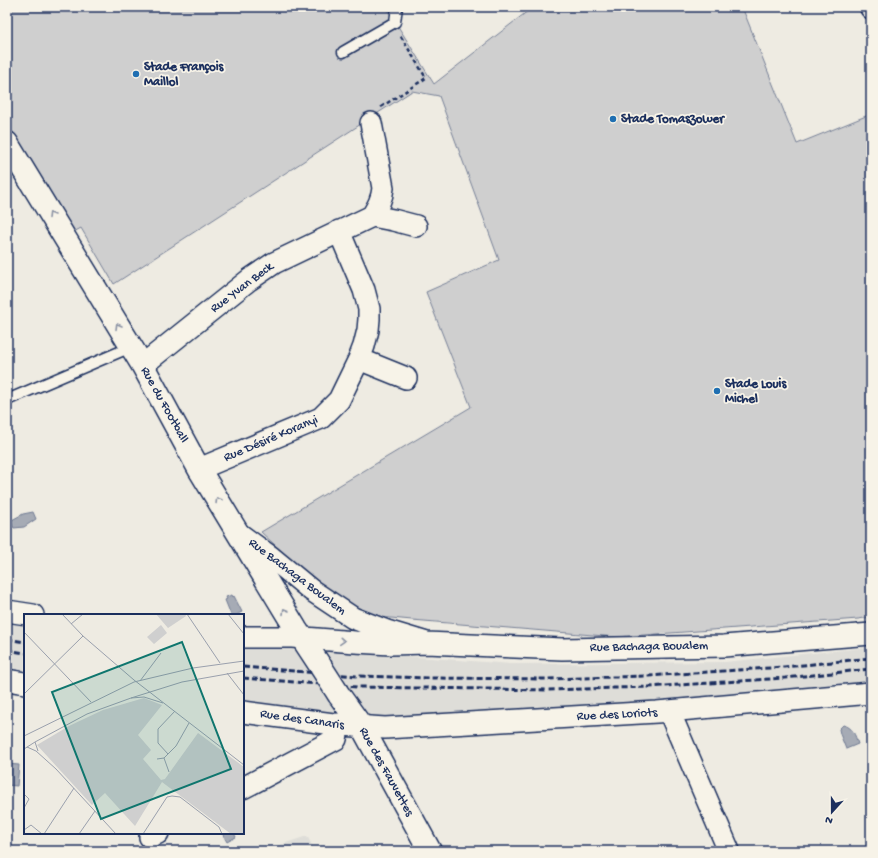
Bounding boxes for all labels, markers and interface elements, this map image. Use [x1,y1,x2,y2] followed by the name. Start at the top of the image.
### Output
[144,60,225,90] place label: Stade François Maillol
[131,69,141,79] marker: Stade François Maillol
[621,112,725,127] place label: Stade Tomaszower
[608,114,618,124] marker: Stade Tomaszower
[48,212,55,219] one-way arrow
[208,259,277,316] street label: Rue Yvan Beck
[116,323,123,330] one-way arrow
[137,364,191,446] street label: Rue du Football
[725,377,787,407] place label: Stade Louis Michel
[712,386,722,396] marker: Stade Louis Michel
[222,412,321,466] street label: Rue Désiré Koranyi
[215,497,222,504] one-way arrow
[245,535,349,619] street label: Rue Bachaga Boualem
[283,608,290,615] one-way arrow
[24,614,244,834] inset map
[339,637,345,646] one-way arrow
[590,638,708,656] street label: Rue Bachaga Boualem
[576,705,659,725] street label: Rue des Loriots
[259,707,346,733] street label: Rue des Canaris
[355,725,417,820] street label: Rue des Fauvettes
[812,792,852,832] north arrow
[824,813,835,826] text: N

